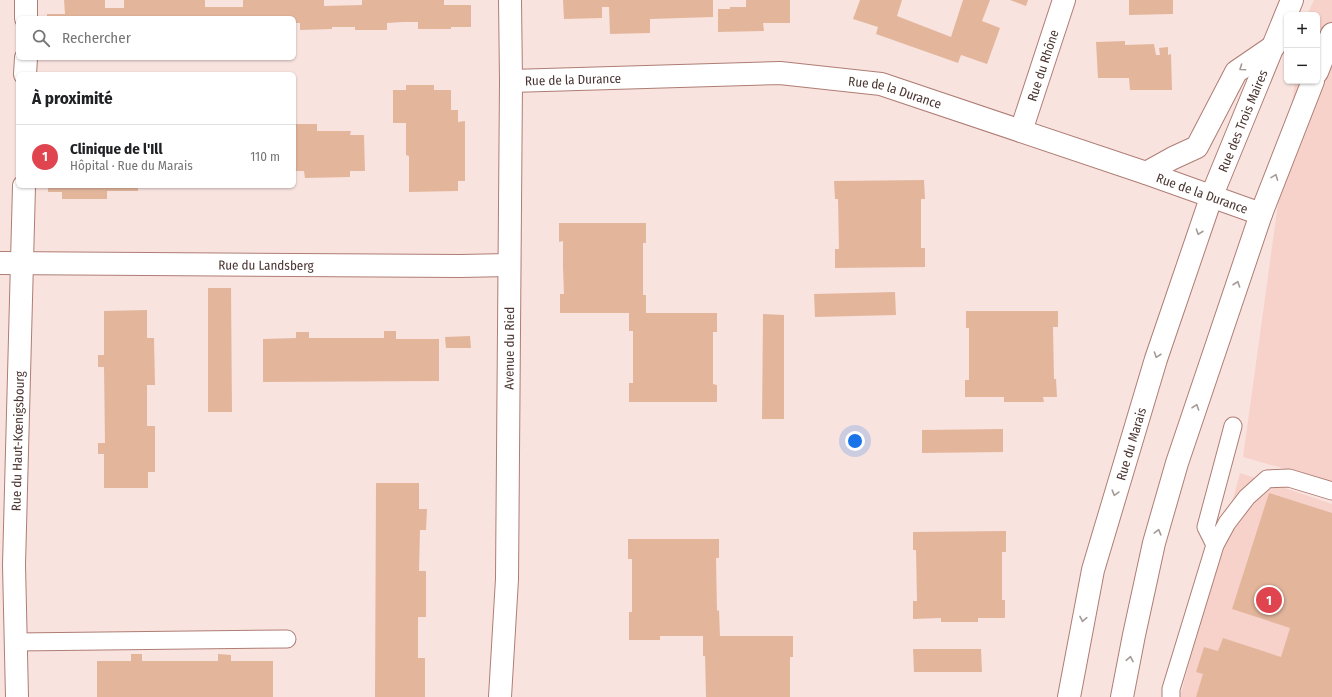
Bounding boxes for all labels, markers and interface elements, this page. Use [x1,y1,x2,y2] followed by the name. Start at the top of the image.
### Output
[1284,12,1320,84] map controls
[1284,12,1320,48] button: +
[16,16,296,60] search box
[30,27,52,49] icon: search
[1024,28,1061,103] street label: Rue du Rhône
[62,29,131,47] text: Rechercher
[1284,48,1320,84] button: −
[1239,63,1246,70] one-way arrow
[1215,67,1270,174] street label: Rue des Trois Maires
[525,70,621,88] street label: Rue de la Durance
[848,73,943,111] street label: Rue de la Durance
[32,88,113,109] text: À proximité
[70,140,162,158] text: Clinique de l'Ill
[42,149,48,164] text: 1
[250,149,280,164] text: 110 m
[70,158,193,173] text: Hôpital · Rue du Marais
[1154,170,1250,216] street label: Rue de la Durance
[1271,174,1279,181] one-way arrow
[1196,228,1204,235] one-way arrow
[218,257,315,273] street label: Rue du Landsberg
[1233,281,1241,288] one-way arrow
[501,307,517,390] street label: Avenue du Ried
[1153,351,1162,358] one-way arrow
[8,370,27,511] street label: Rue du Haut-Kœnigsbourg
[1191,404,1199,411] one-way arrow
[1113,405,1149,482] street label: Rue du Marais
[845,431,865,451] your location
[1111,489,1120,496] one-way arrow
[1153,528,1161,535] one-way arrow
[1256,585,1282,615] pin: 1
[1080,616,1088,622] one-way arrow
[1125,656,1133,662] one-way arrow

